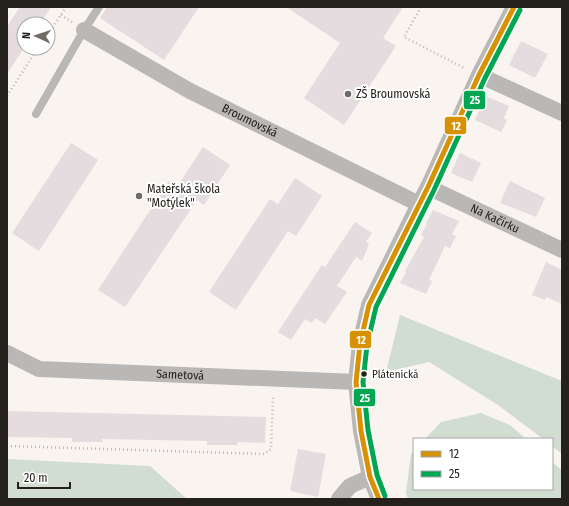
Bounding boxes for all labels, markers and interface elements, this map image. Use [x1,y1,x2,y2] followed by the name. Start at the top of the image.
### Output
[16,16,56,56] north arrow
[20,32,33,39] text: N
[356,86,431,101] place label: ZŠ Broumovská
[343,89,353,99] marker: ZŠ Broumovská
[463,90,486,110] line badge: 25
[469,94,481,107] text: 25
[220,101,280,140] street label: Broumovská
[444,116,467,135] line badge: 12
[451,120,461,133] text: 12
[147,182,220,210] place label: Mateřská škola "Motýlek"
[134,191,144,201] marker: Mateřská škola "Motýlek"
[468,201,522,236] street label: Na Kačírku
[349,330,372,349] line badge: 12
[356,334,366,347] text: 12
[156,367,205,383] street label: Sametová
[372,368,418,381] place label: Plátenická
[359,369,369,379] marker: Plátenická
[353,388,376,407] line badge: 25
[359,392,371,405] text: 25
[413,438,553,490] legend
[449,447,459,461] text: 12
[18,464,70,490] scale bar
[449,467,460,481] text: 25
[24,471,48,485] text: 20 m

